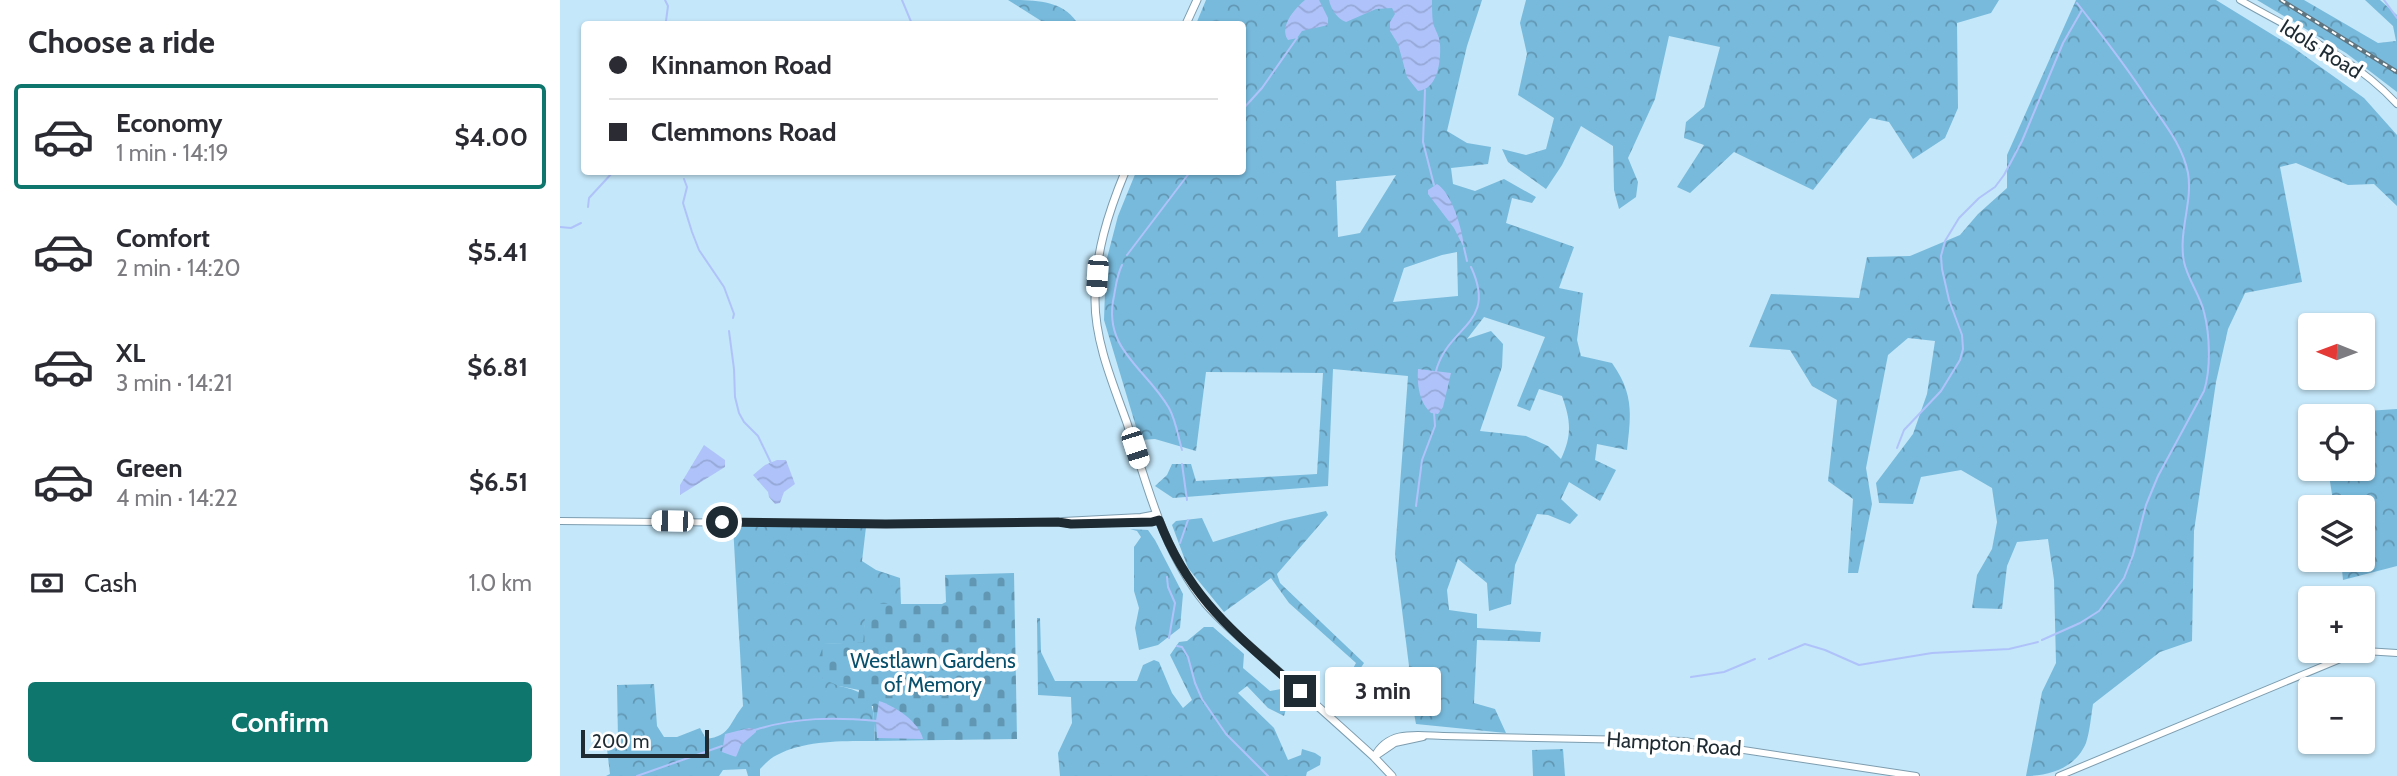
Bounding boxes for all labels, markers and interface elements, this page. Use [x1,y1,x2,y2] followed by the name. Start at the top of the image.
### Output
[2276,14,2367,84] street label: Idols Road
[28,22,215,61] text: Choose a ride
[651,49,832,81] text: Kinnamon Road
[32,105,95,168] icon: car
[116,107,222,139] text: Economy
[651,116,837,148] text: Clemmons Road
[455,121,528,153] text: $4.00
[116,139,229,167] text: 1 min · 14:19
[32,220,95,283] icon: car
[116,222,210,254] text: Comfort
[468,236,528,268] text: $5.41
[116,254,241,282] text: 2 min · 14:20
[1086,254,1109,298] car
[2298,313,2375,390] north arrow
[2298,313,2375,754] map controls
[32,335,95,398] icon: car
[116,337,145,369] text: XL
[467,351,528,383] text: $6.81
[116,369,232,397] text: 3 min · 14:21
[2298,404,2375,481] button: locate
[1119,425,1152,471] car
[32,450,95,513] icon: car
[116,452,183,484] text: Green
[469,466,528,498] text: $6.51
[116,484,238,512] text: 4 min · 14:22
[2298,495,2375,572] button: layers
[706,506,738,538] route start
[651,510,694,532] car
[28,564,66,602] icon: cash
[84,567,137,599] text: Cash
[468,569,532,597] text: 1.0 km
[2298,586,2375,663] button: +
[850,648,1016,697] park label: Westlawn Gardens of Memory
[1324,666,1440,716] callout: 3 min
[1284,675,1316,707] route end
[1355,677,1411,705] text: 3 min
[2298,677,2375,754] button: −
[28,682,532,762] button: Confirm
[1606,726,1742,761] street label: Hampton Road
[581,727,709,759] scale bar
[592,730,649,753] text: 200 m

